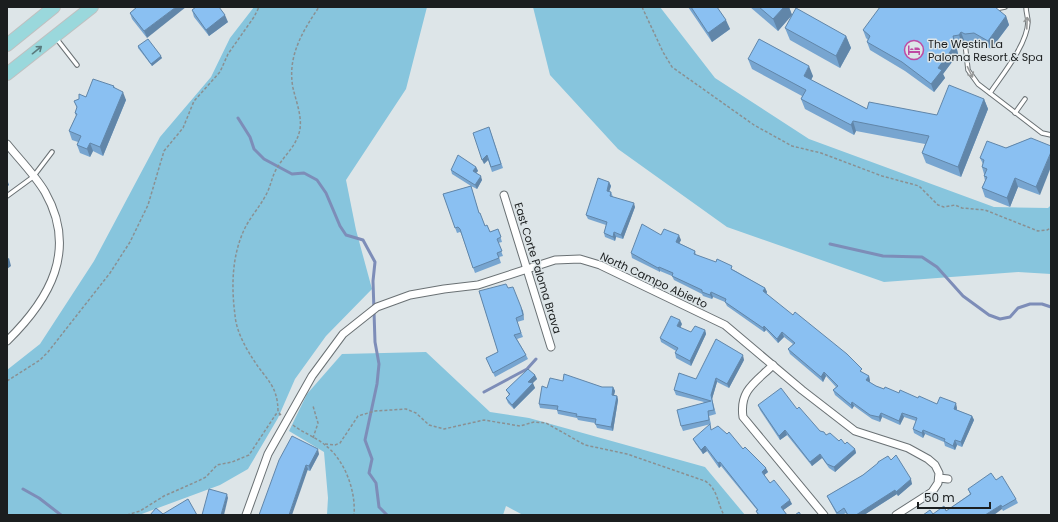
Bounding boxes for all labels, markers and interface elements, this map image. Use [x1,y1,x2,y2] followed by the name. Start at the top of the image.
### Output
[1023,16,1030,29] one-way arrow
[928,36,1043,65] place label: The Westin La Paloma Resort & Spa
[903,39,925,61] hotel icon: The Westin La Paloma Resort & Spa
[32,45,43,54] one-way arrow
[967,65,974,77] one-way arrow
[510,200,566,336] street label: East Corte Paloma Brava
[598,248,710,312] street label: North Campo Abierto
[918,484,990,510] scale bar
[924,489,955,506] text: 50 m

